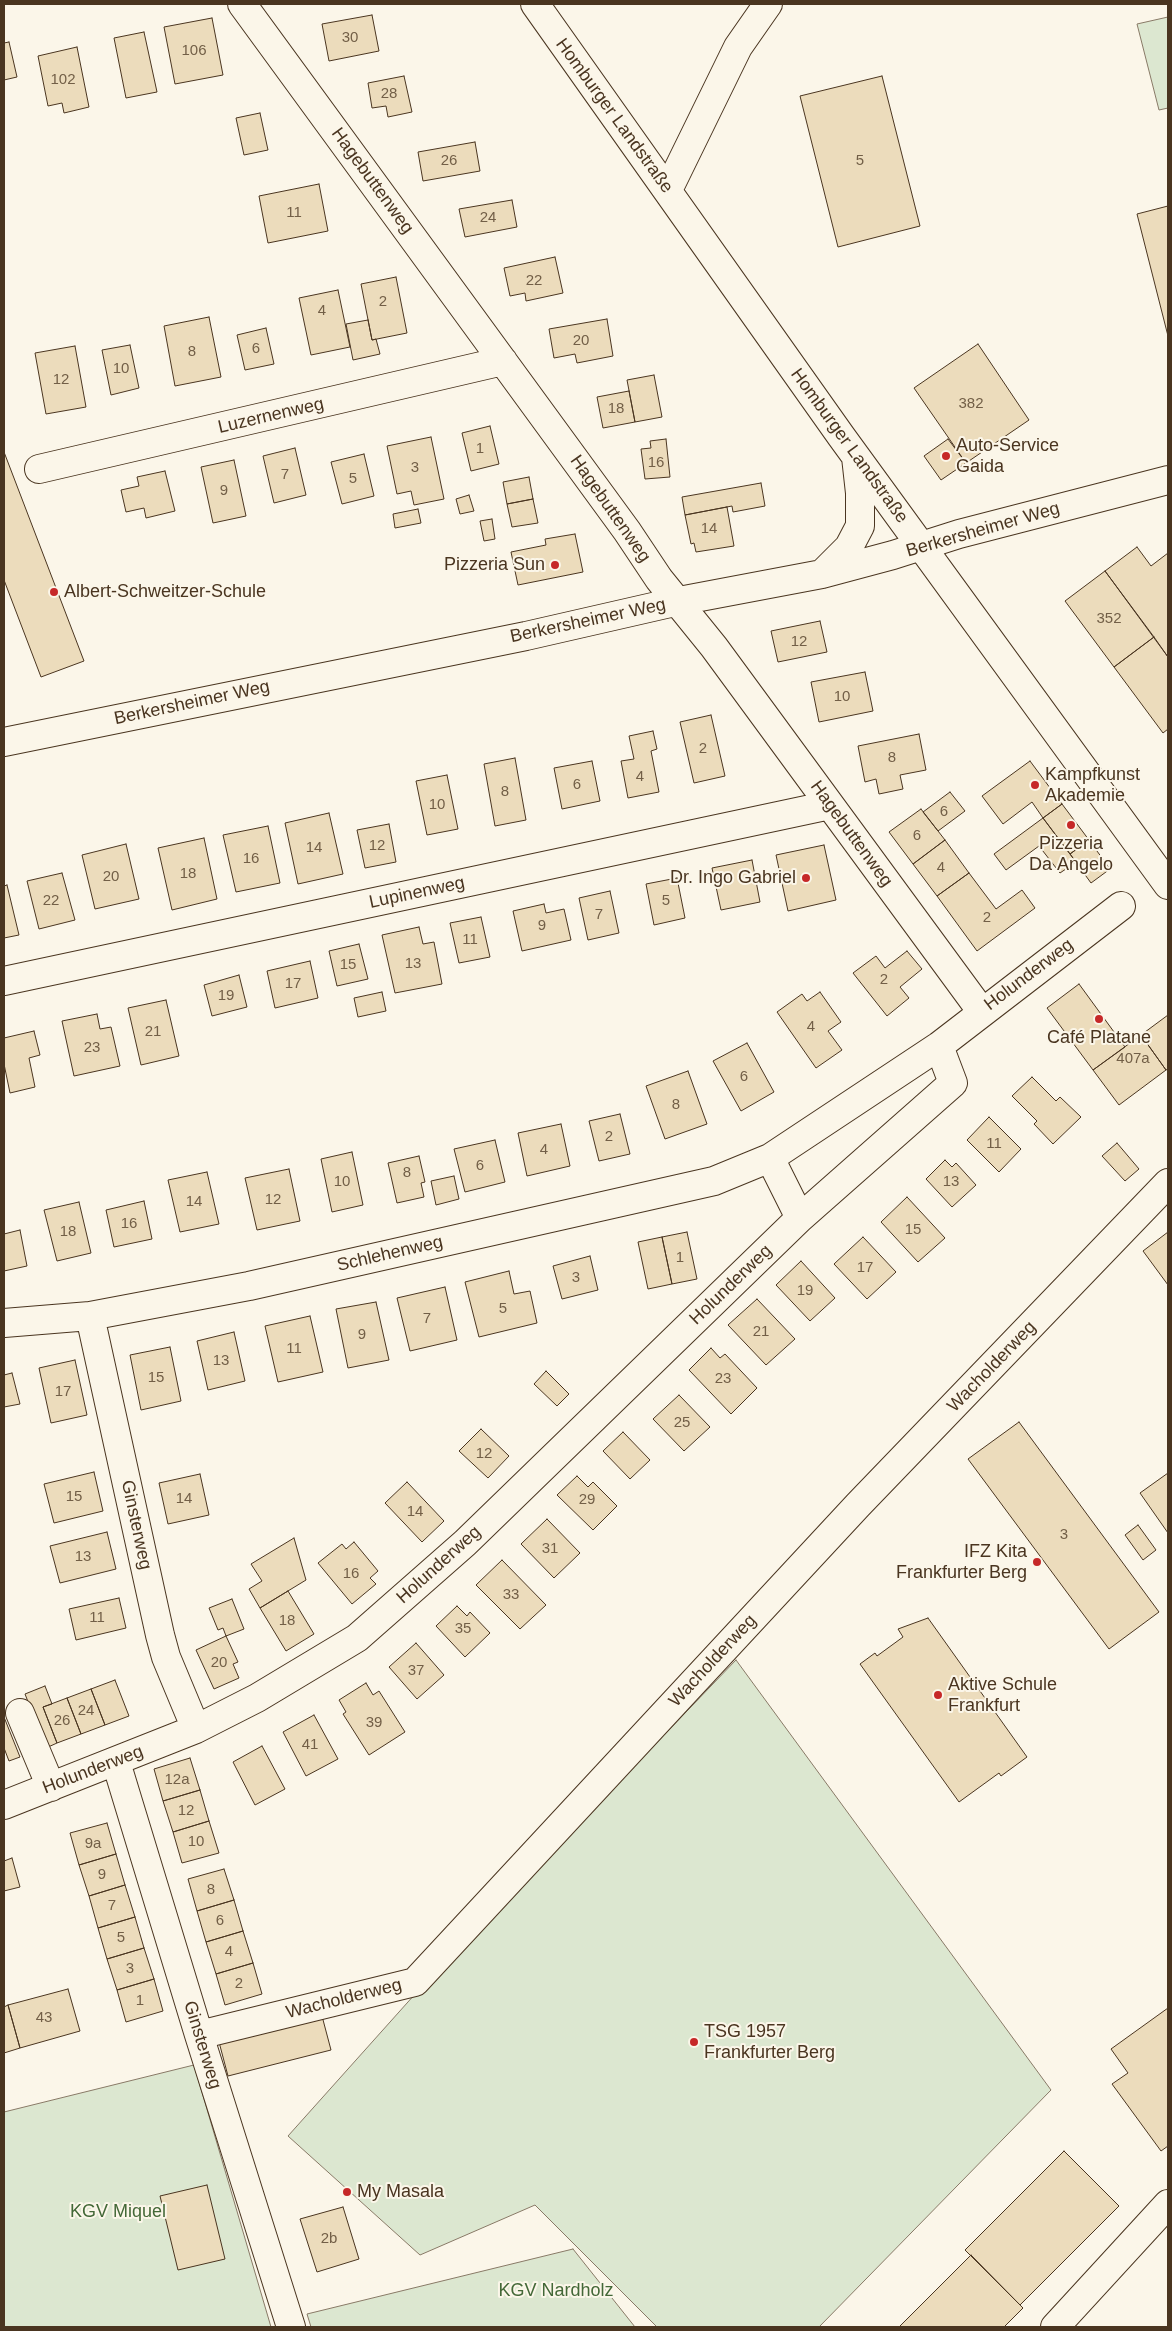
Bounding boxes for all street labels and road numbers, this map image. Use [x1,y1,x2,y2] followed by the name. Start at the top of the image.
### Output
[551,34,677,198] street label: Homburger Landstraße
[326,124,418,238] street label: Hagebuttenweg
[786,364,912,528] street label: Homburger Landstraße
[216,393,326,439] street label: Luzernenweg
[565,451,655,567] street label: Hagebuttenweg
[904,498,1062,562] street label: Berkersheimer Weg
[508,594,668,648] street label: Berkersheimer Weg
[112,676,272,730] street label: Berkersheimer Weg
[805,777,897,891] street label: Hagebuttenweg
[367,872,467,914] street label: Lupinenweg
[980,934,1078,1016] street label: Holunderweg
[335,1231,445,1277] street label: Schlehenweg
[685,1240,777,1330] street label: Holunderweg
[943,1317,1041,1417] street label: Wacholderweg
[116,1478,156,1572] street label: Ginsterweg
[392,1521,486,1609] street label: Holunderweg
[665,1610,761,1712] street label: Wacholderweg
[40,1741,146,1799] street label: Holunderweg
[284,1974,404,2024] street label: Wacholderweg
[178,1998,226,2092] street label: Ginsterweg

